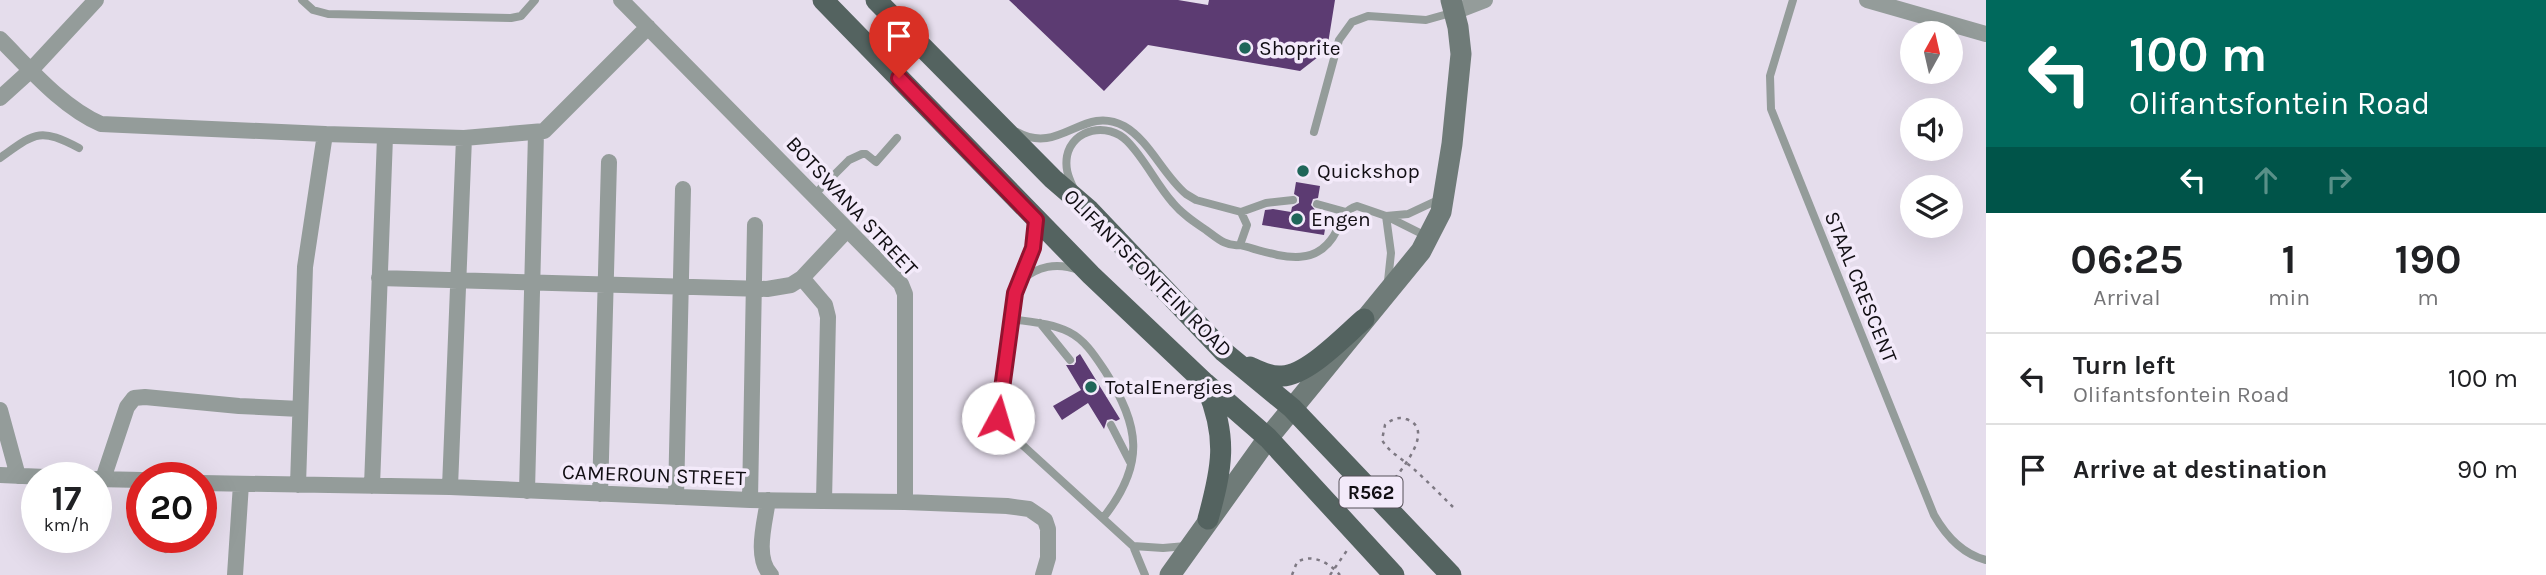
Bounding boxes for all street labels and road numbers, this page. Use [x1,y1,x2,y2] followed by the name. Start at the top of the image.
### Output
[781,131,923,281] street label: BOTSWANA STREET
[1059,184,1237,362] street label: OLIFANTSFONTEIN ROAD
[1820,208,1902,367] street label: STAAL CRESCENT
[562,460,747,490] street label: CAMEROUN STREET
[1340,477,1402,508] road number: R562

